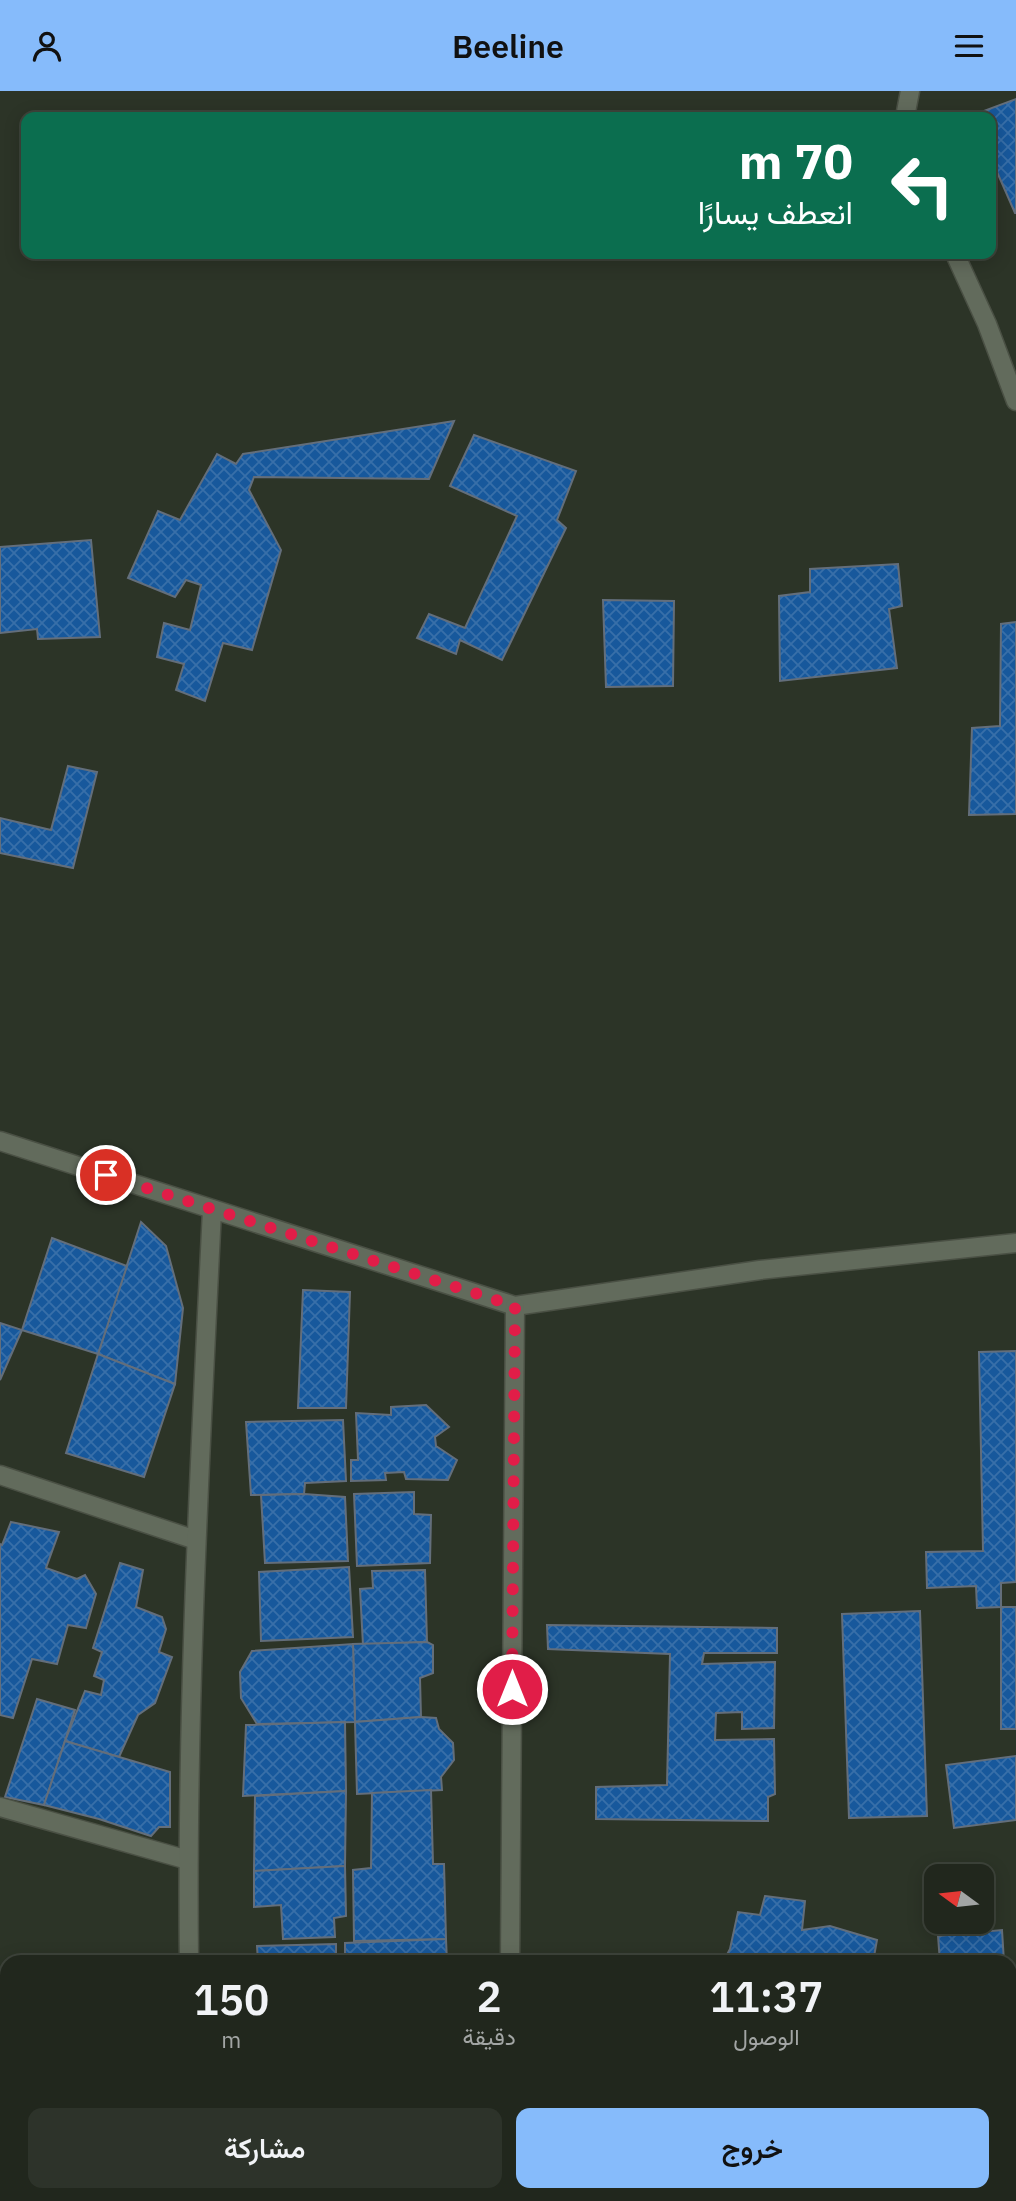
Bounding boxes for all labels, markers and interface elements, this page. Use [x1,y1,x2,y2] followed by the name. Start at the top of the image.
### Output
[452,25,564,67] text: Beeline
[28,27,66,65] icon: person
[950,27,988,65] icon: menu
[739,129,853,192] text: 70 m
[877,140,968,231] icon: left
[698,191,853,233] text: انعطف يسارًا
[76,1145,136,1205] pin
[87,1156,125,1194] icon: arrive
[475,1652,549,1726] position arrow
[924,1864,994,1934] north arrow
[924,1864,994,1934] map controls
[477,1969,502,2024] text: 2
[709,1969,824,2024] text: 11:37
[194,1972,269,2027] text: 150
[463,2021,516,2051] text: دقيقة
[733,2021,800,2051] text: الوصول
[221,2024,241,2054] text: m
[28,2108,502,2188] button: مشاركة
[516,2108,989,2188] button: خروج

